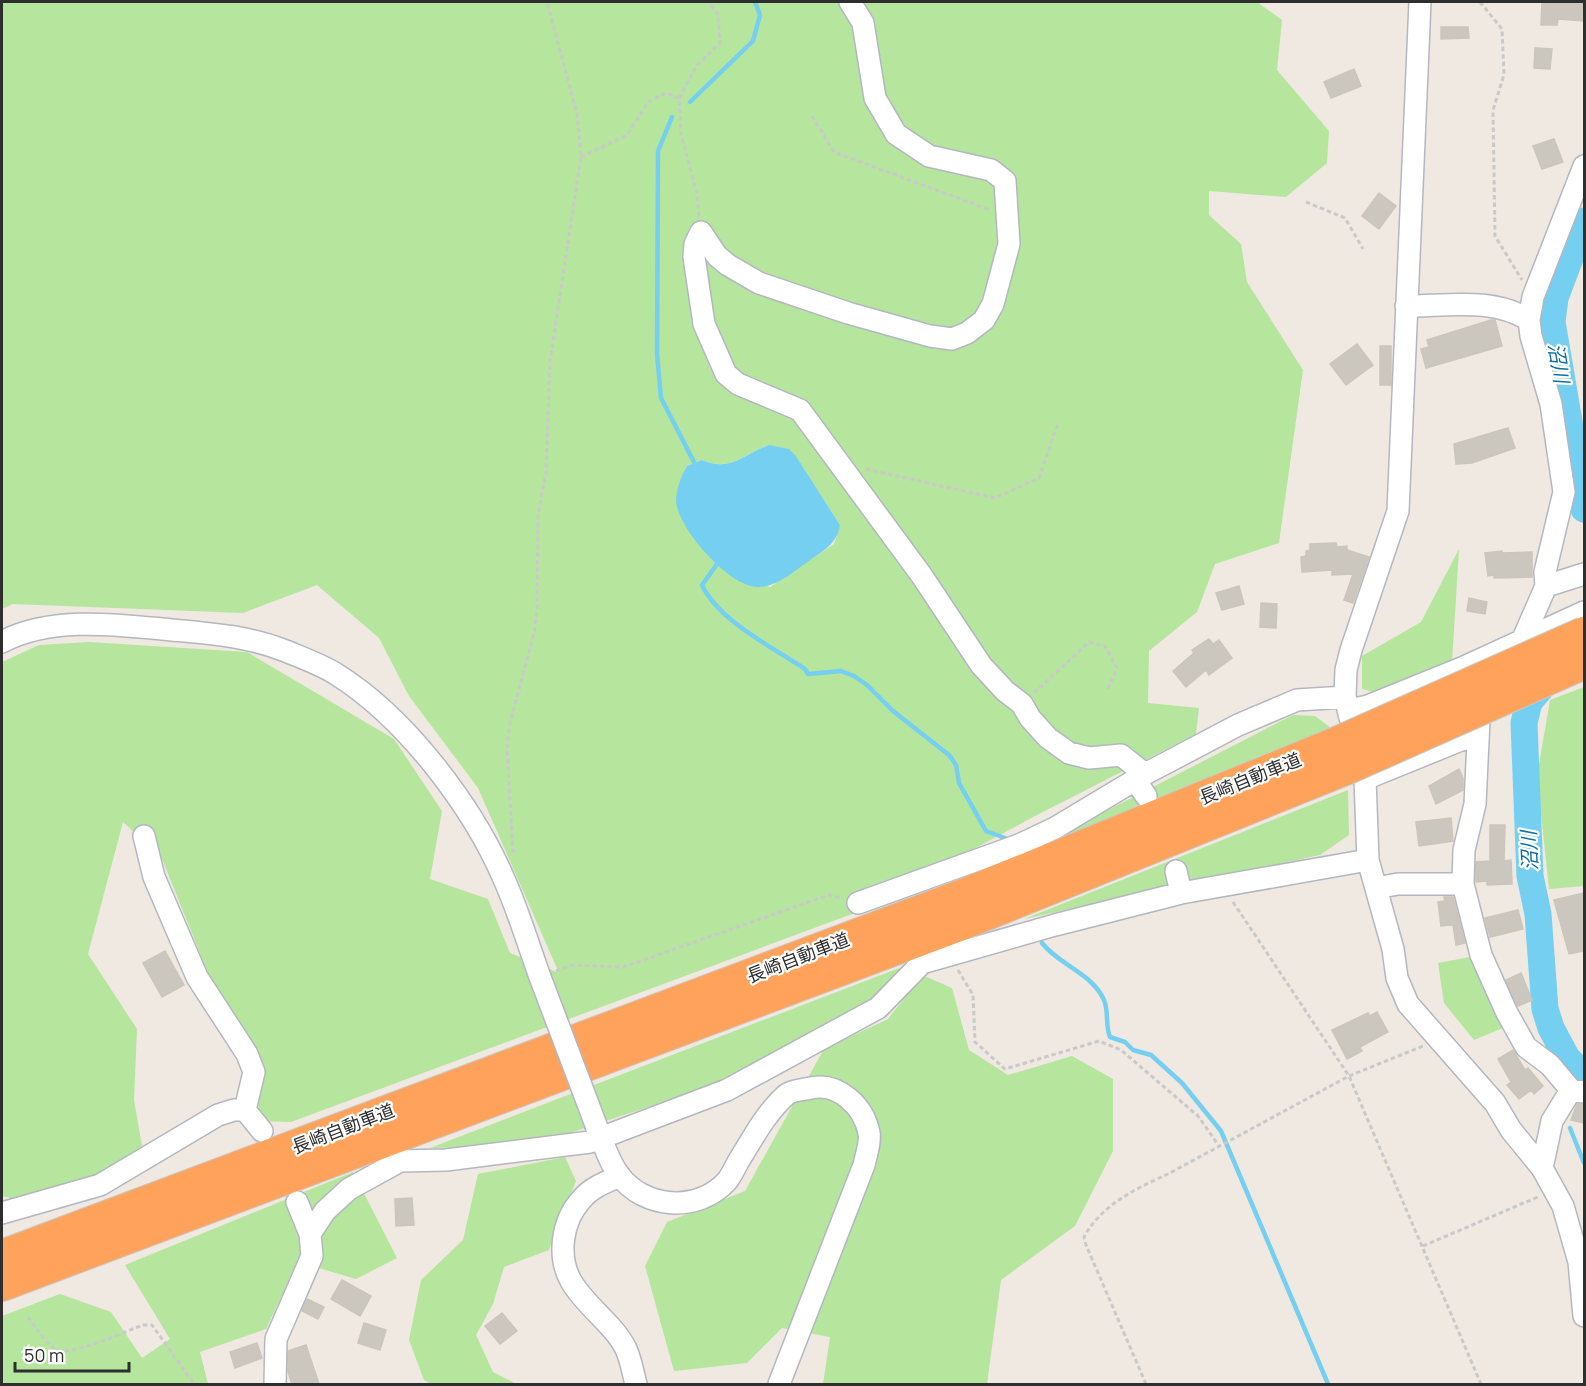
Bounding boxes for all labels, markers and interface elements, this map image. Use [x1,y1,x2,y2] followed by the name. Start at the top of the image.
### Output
[1542,341,1576,387] water label: 沼川
[1195,747,1305,809] street label: 長崎自動車道
[1514,828,1544,872] water label: 沼川
[743,926,853,988] street label: 長崎自動車道
[288,1097,398,1159] street label: 長崎自動車道
[15,1335,129,1373] scale bar
[24,1343,64,1367] text: 50 m

